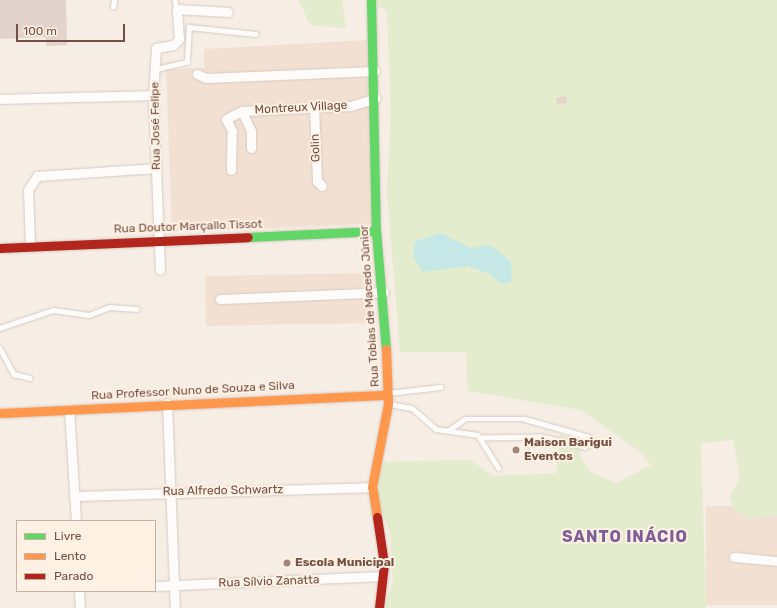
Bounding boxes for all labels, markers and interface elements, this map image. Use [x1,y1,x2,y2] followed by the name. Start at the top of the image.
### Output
[18,16,127,42] scale bar
[23,24,57,38] text: 100 m
[148,82,164,170] street label: Rua José Felipe
[254,98,348,118] street label: Montreux Village
[308,134,324,162] street label: Golin
[113,217,263,237] street label: Rua Doutor Marçallo Tissot
[357,224,383,388] street label: Rua Tobias de Macedo Júnior
[91,378,295,404] street label: Rua Professor Nuno de Souza e Silva
[524,436,612,464] place label: Maison Barigui Eventos
[511,445,521,455] marker: Maison Barigui Eventos
[162,483,284,499] street label: Rua Alfredo Schwartz
[16,520,156,592] legend
[562,527,688,547] district label: SANTO INÁCIO
[54,529,81,543] text: Livre
[54,549,86,563] text: Lento
[295,556,394,570] place label: Escola Municipal
[282,558,292,568] marker: Escola Municipal
[54,569,93,583] text: Parado
[218,573,320,591] street label: Rua Sílvio Zanatta

